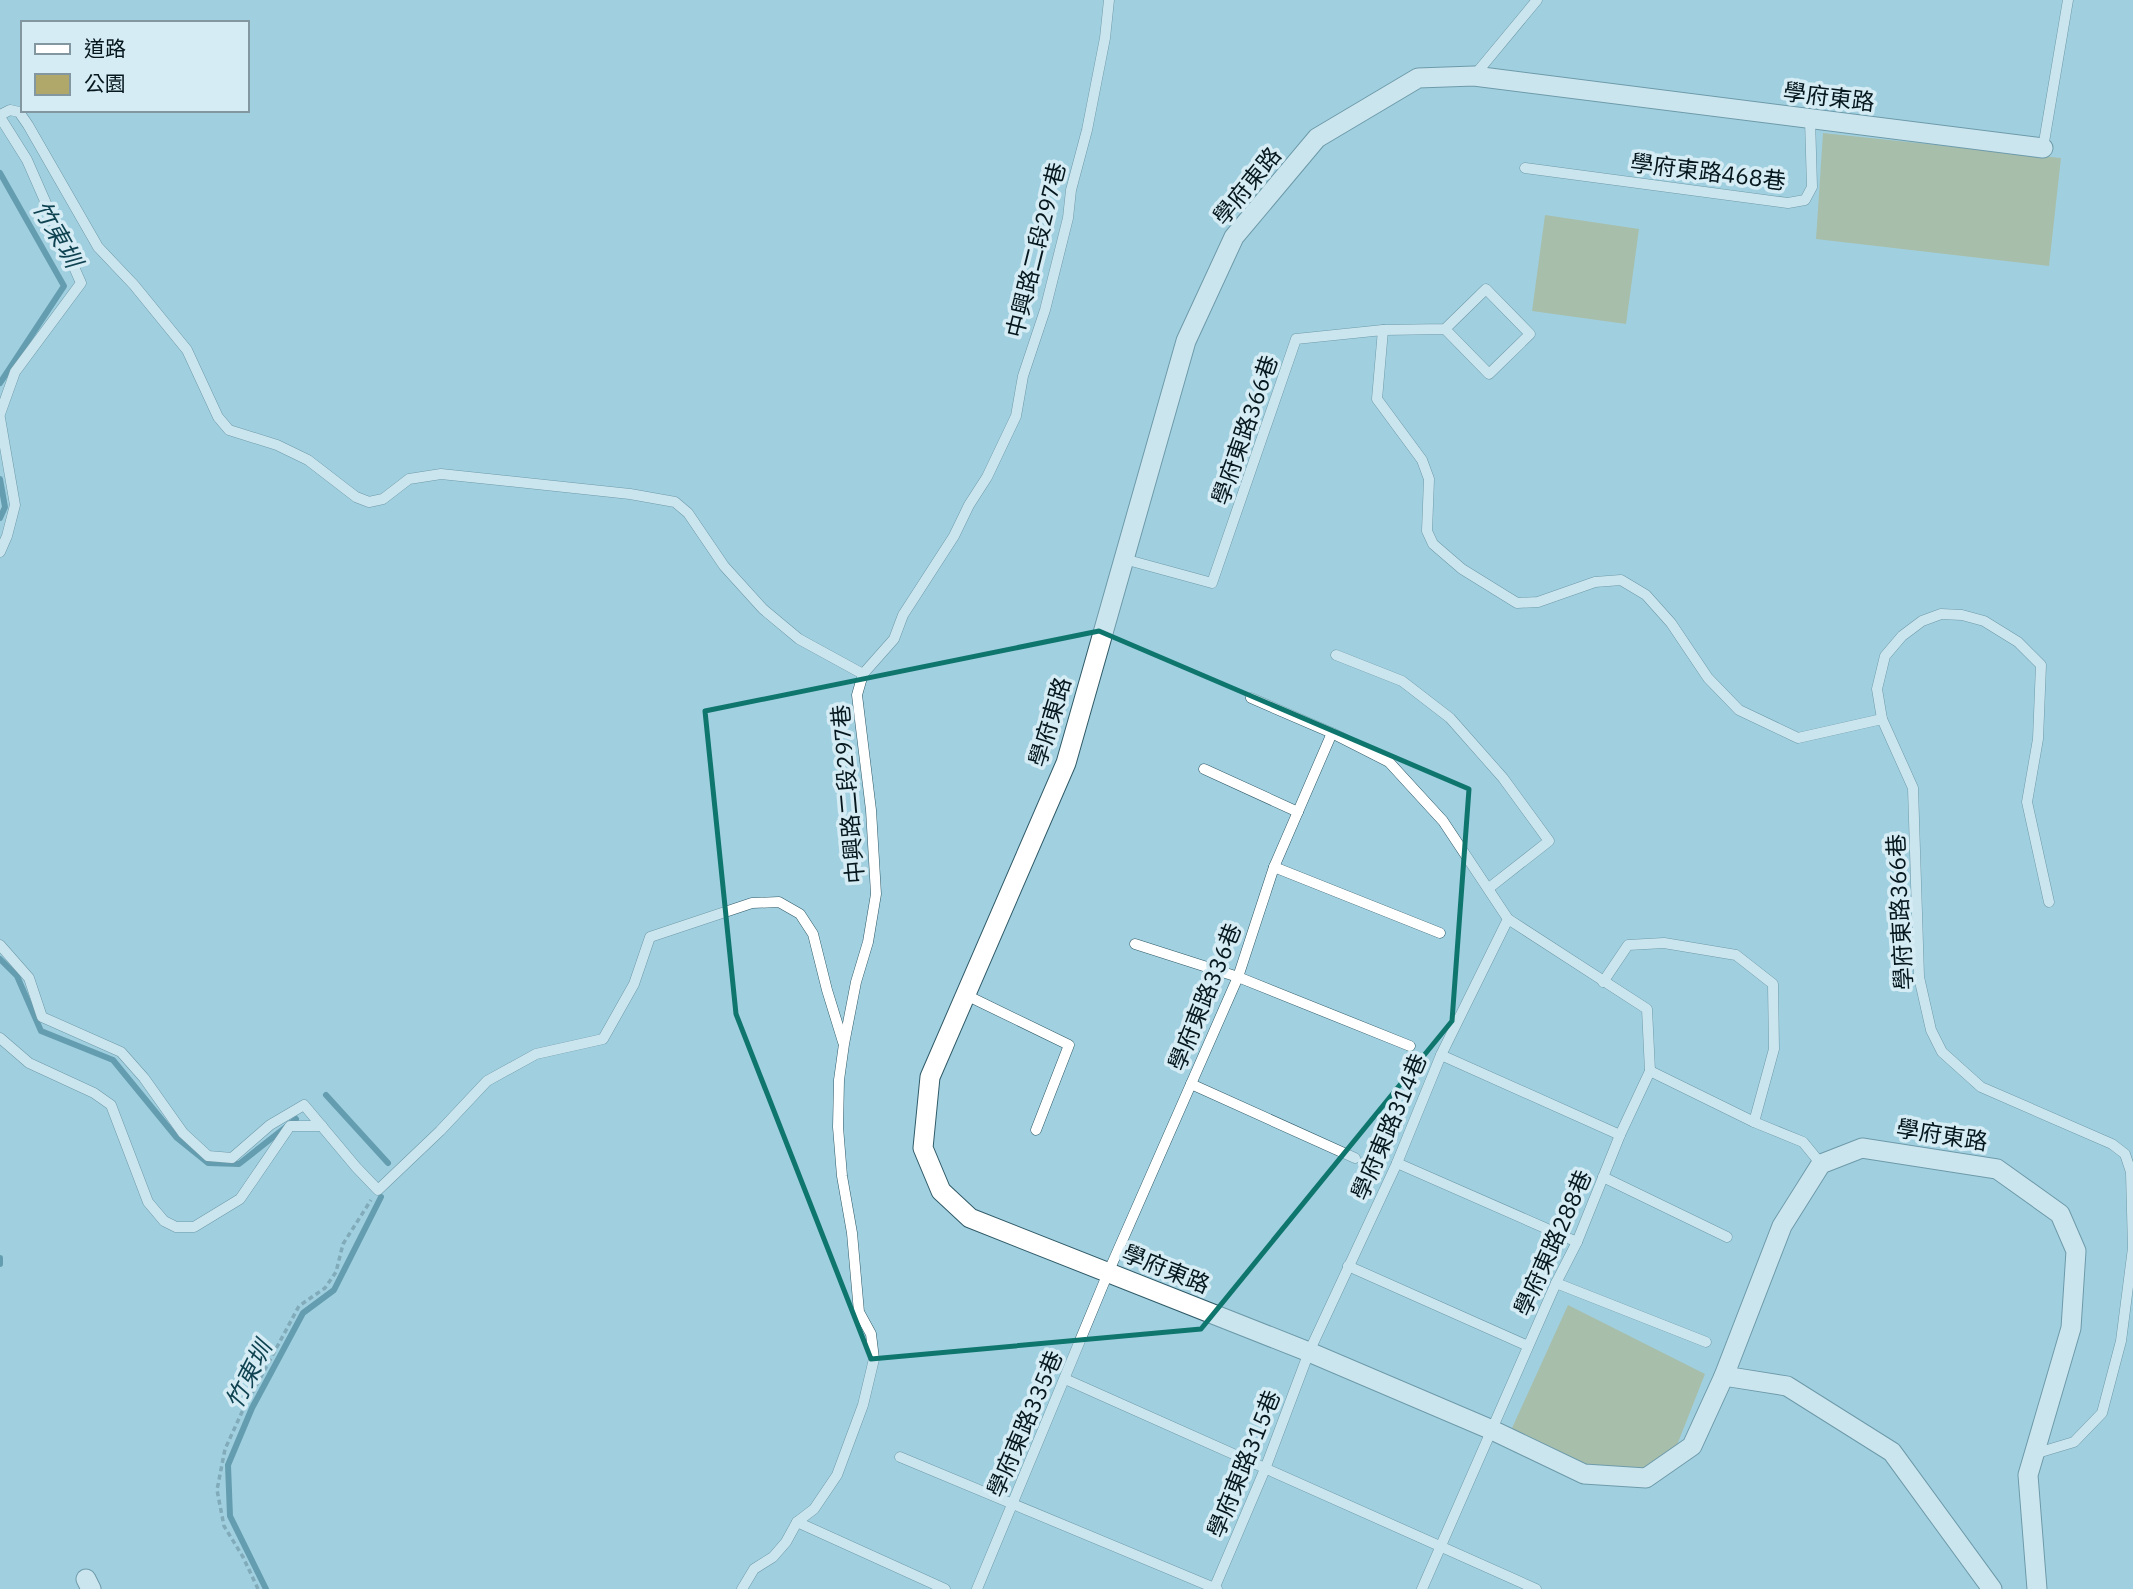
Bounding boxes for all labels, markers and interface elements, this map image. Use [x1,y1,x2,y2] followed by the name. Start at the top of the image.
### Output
[21,21,248,112] legend
[84,34,126,62] text: 道路
[84,69,126,97] text: 公園
[1782,76,1877,117] street label: 學府東路
[1206,140,1287,231] street label: 學府東路
[1629,147,1788,195] street label: 學府東路468巷
[999,159,1071,340] street label: 中興路二段297巷
[26,194,91,275] water label: 竹東圳
[1204,351,1284,509] street label: 學府東路366巷
[1021,673,1077,770] street label: 學府東路
[824,703,870,885] street label: 中興路二段297巷
[1880,833,1918,991] street label: 學府東路366巷
[1161,918,1247,1075] street label: 學府東路336巷
[1344,1049,1432,1204] street label: 學府東路314巷
[1894,1112,1990,1156] street label: 學府東路
[1507,1165,1598,1320] street label: 學府東路288巷
[1118,1237,1215,1299] street label: 學府東路
[218,1333,280,1414] water label: 竹東圳
[980,1346,1068,1501] street label: 學府東路335巷
[1200,1385,1286,1542] street label: 學府東路315巷

